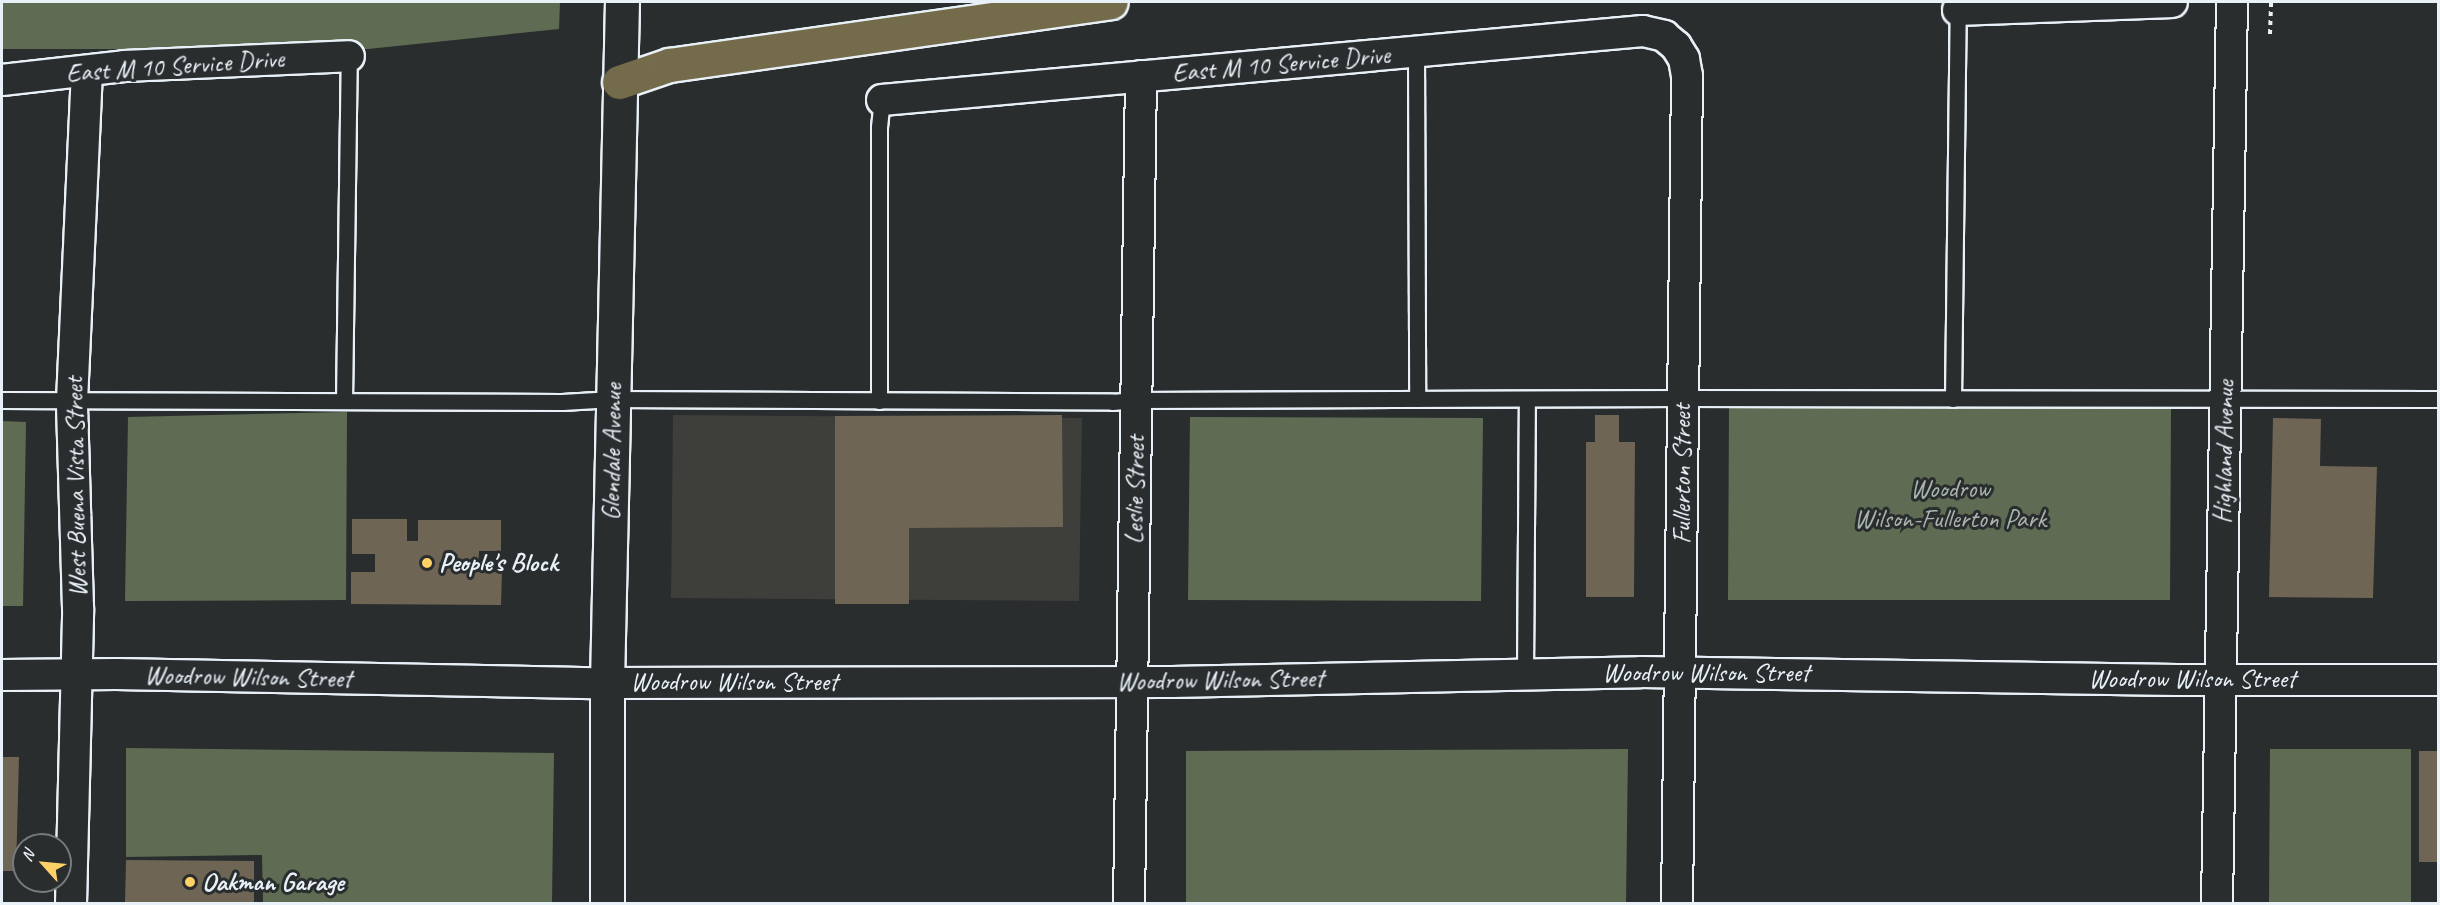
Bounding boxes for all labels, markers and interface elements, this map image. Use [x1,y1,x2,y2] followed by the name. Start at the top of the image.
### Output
[1171,39,1391,89] street label: East M 10 Service Drive
[65,43,285,89] street label: East M 10 Service Drive
[58,377,94,597] street label: West Buena Vista Street
[2207,380,2241,524] street label: Highland Avenue
[595,383,629,521] street label: Glendale Avenue
[1666,404,1698,544] street label: Fullerton Street
[1118,435,1152,545] street label: Leslie Street
[1854,473,2046,534] park label: Woodrow Wilson-Fullerton Park
[439,547,557,579] place label: People's Block
[420,556,434,570] marker: People's Block
[1603,657,1809,689] street label: Woodrow Wilson Street
[144,660,352,694] street label: Woodrow Wilson Street
[1116,663,1324,697] street label: Woodrow Wilson Street
[2089,663,2295,695] street label: Woodrow Wilson Street
[631,666,837,698] street label: Woodrow Wilson Street
[12,833,72,893] north arrow
[17,847,39,865] text: N
[202,866,344,898] place label: Oakman Garage
[183,875,197,889] marker: Oakman Garage

